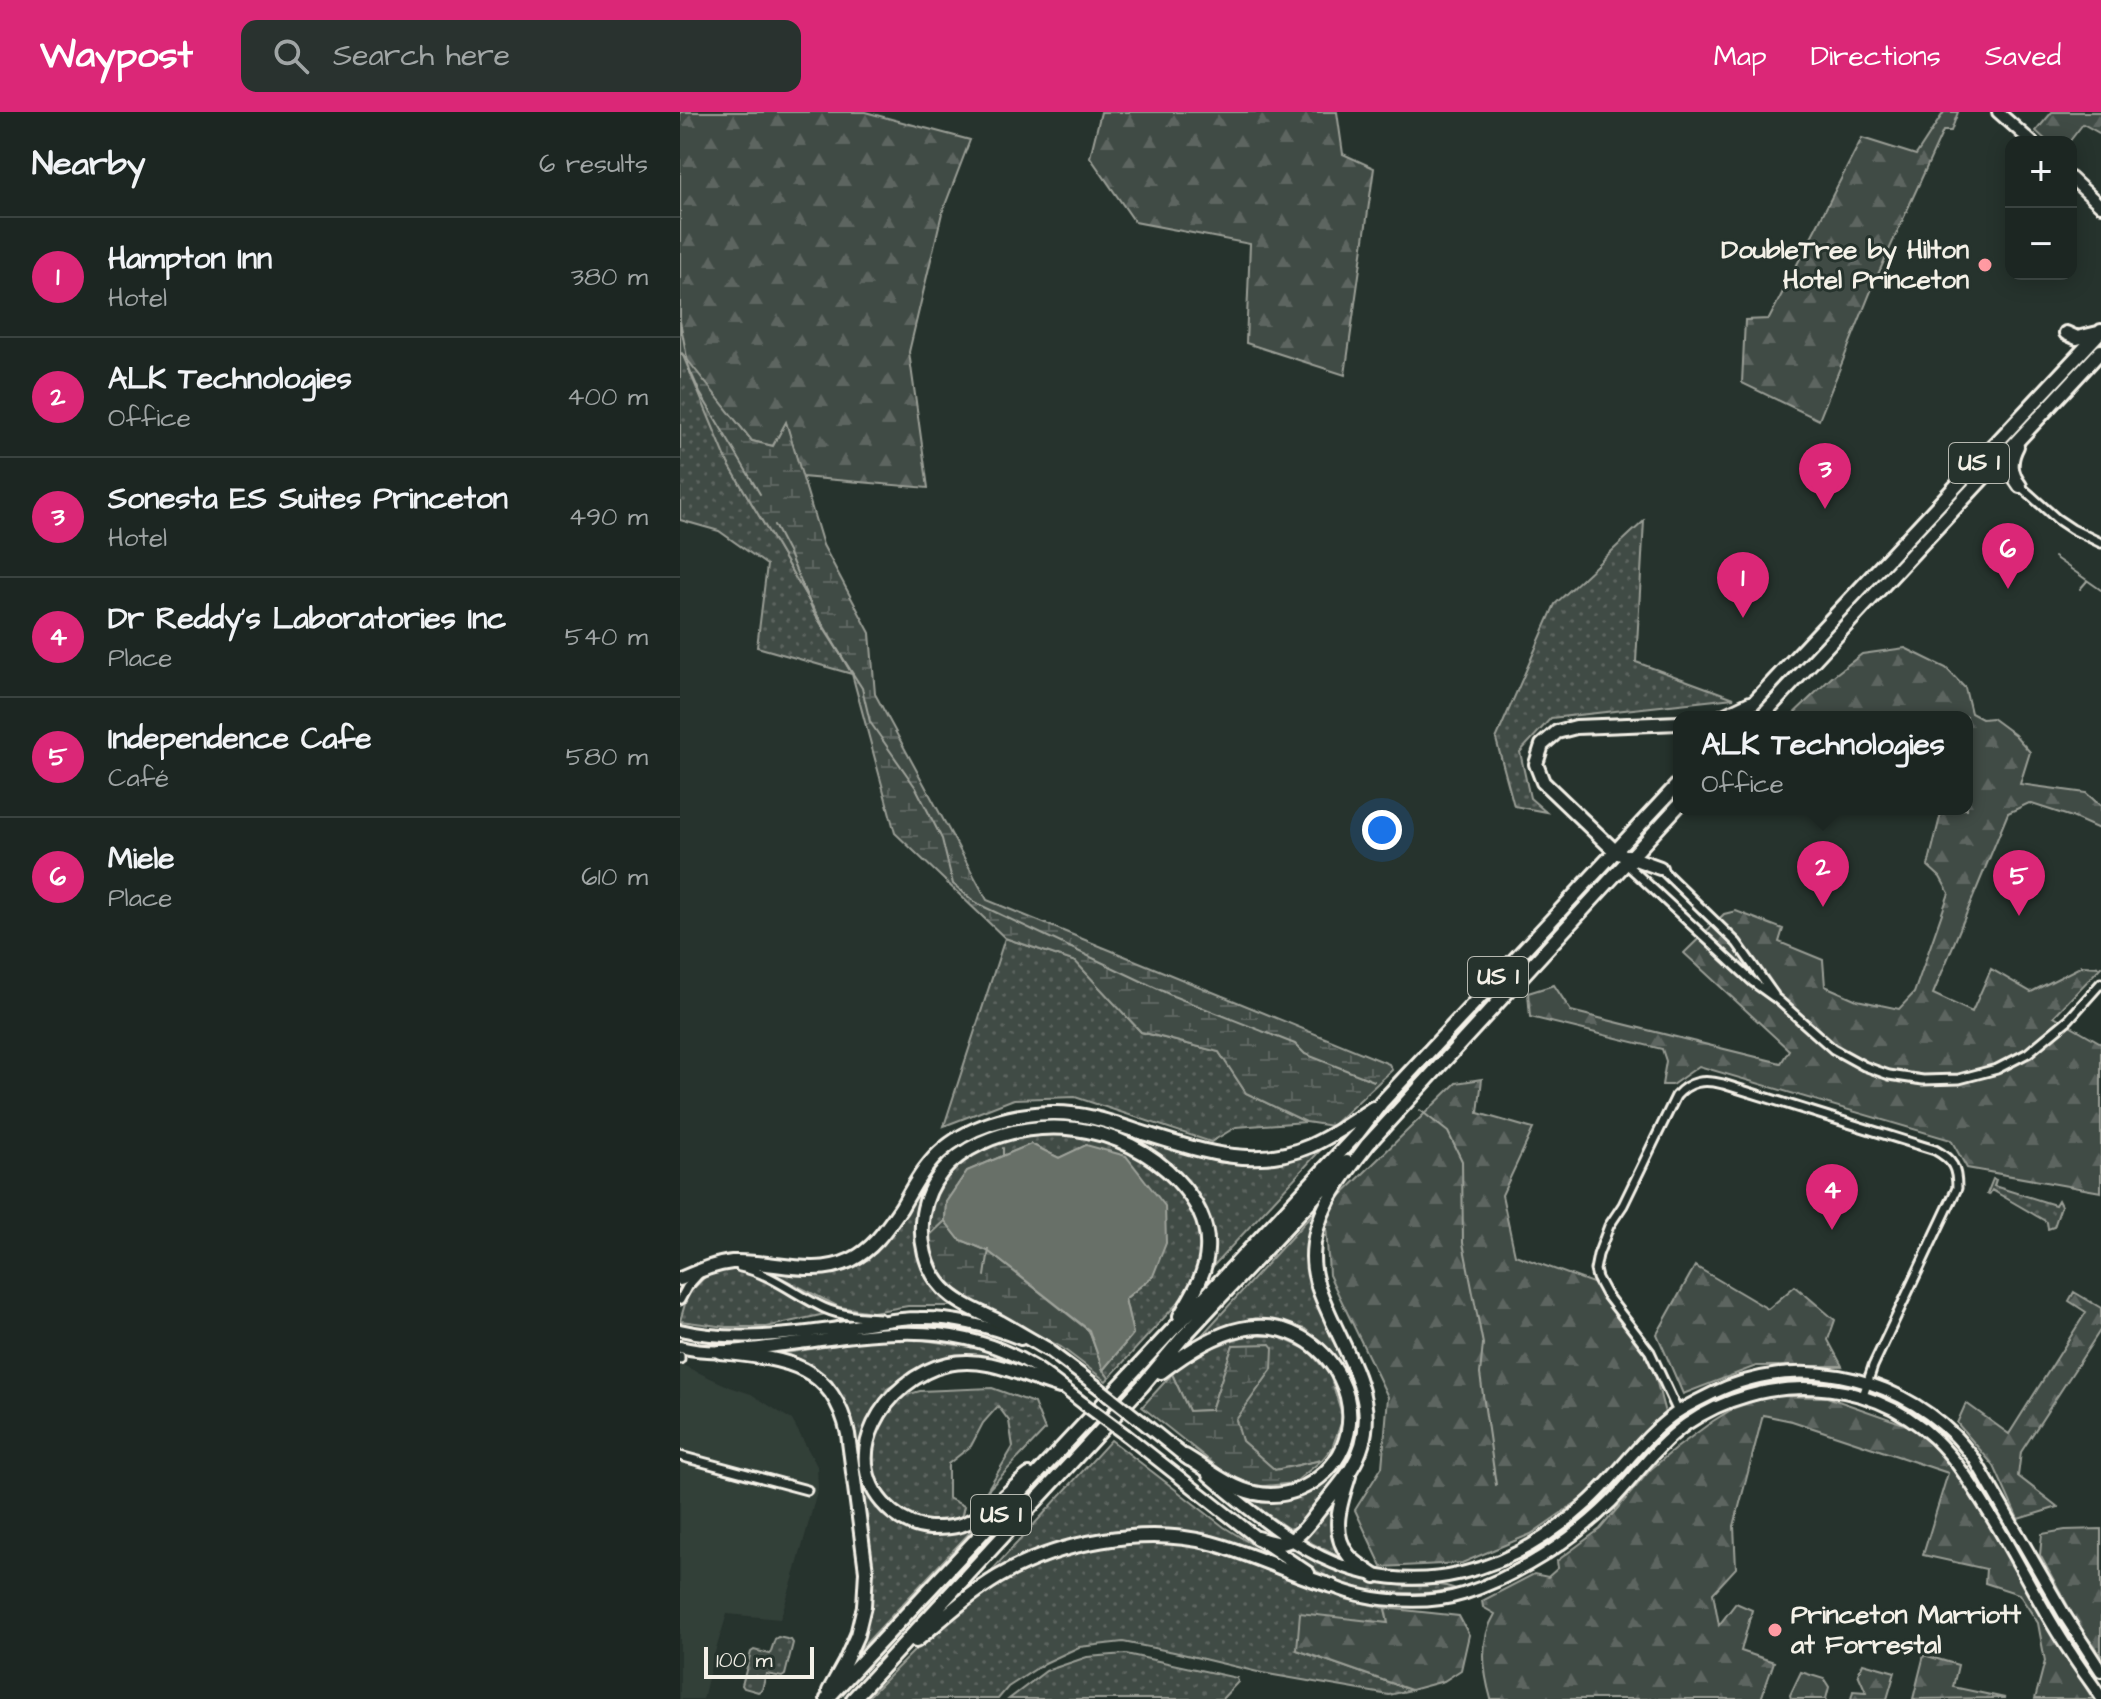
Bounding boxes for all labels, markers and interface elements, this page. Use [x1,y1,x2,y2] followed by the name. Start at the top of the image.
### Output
[241,20,801,92] search box
[40,30,193,82] text: Waypost
[269,34,313,78] icon: search
[333,35,510,77] text: Search here
[1714,37,1767,76] text: Map
[1811,37,1941,76] text: Directions
[1985,37,2061,76] text: Saved
[2005,136,2077,280] map controls
[2005,136,2077,208] button: +
[32,140,146,188] text: Nearby
[539,146,648,182] text: 6 results
[2005,208,2077,280] button: −
[1721,232,1969,298] place label: DoubleTree by Hilton Hotel Princeton
[108,238,272,280] text: Hampton Inn
[1976,256,1994,274] marker: DoubleTree by Hilton Hotel Princeton
[56,259,60,295] text: 1
[571,259,648,295] text: 380 m
[108,280,167,316] text: Hotel
[108,358,352,400] text: ALK Technologies
[51,379,65,415] text: 2
[567,379,648,415] text: 400 m
[108,400,191,436] text: Office
[1799,443,1851,509] pin: 3
[1949,443,2009,483] road number: US 1
[108,478,508,520] text: Sonesta ES Suites Princeton
[51,499,65,535] text: 3
[568,499,648,535] text: 490 m
[108,520,167,556] text: Hotel
[1982,523,2034,589] pin: 6
[1717,552,1769,618] pin: 1
[108,598,506,640] text: Dr Reddy's Laboratories Inc
[49,619,67,655] text: 4
[565,619,648,655] text: 540 m
[108,640,172,676] text: Place
[1673,711,1973,815] popup
[108,718,371,760] text: Independence Cafe
[1701,724,1945,766] text: ALK Technologies
[49,739,67,775] text: 5
[566,739,648,775] text: 580 m
[108,760,169,796] text: Café
[1701,766,1784,802] text: Office
[1362,810,1402,850] your location
[108,838,175,880] text: Miele
[1797,841,1849,907] pin: 2
[1993,850,2045,916] pin: 5
[50,859,66,895] text: 6
[581,859,648,895] text: 610 m
[108,880,172,916] text: Place
[1468,957,1528,997] road number: US 1
[1806,1164,1858,1230] pin: 4
[971,1495,1031,1535] road number: US 1
[1790,1597,2021,1663] place label: Princeton Marriott at Forrestal
[1766,1621,1784,1639] marker: Princeton Marriott at Forrestal
[704,1643,814,1679] scale bar
[716,1645,773,1676] text: 100 m

